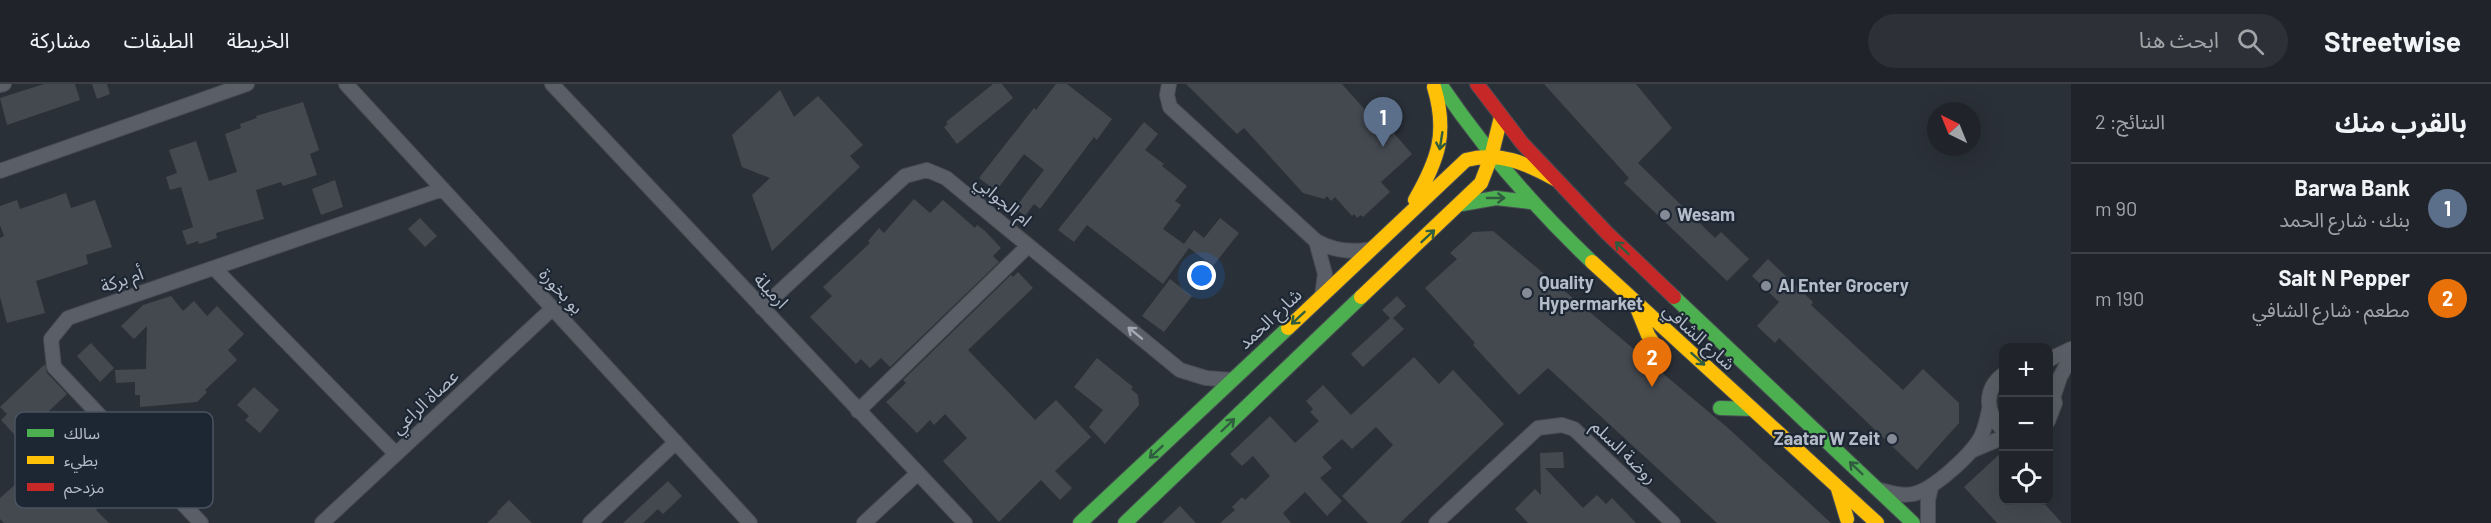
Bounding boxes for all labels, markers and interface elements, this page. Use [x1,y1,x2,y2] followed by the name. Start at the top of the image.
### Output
[1868,14,2288,68] search box
[2324,24,2461,58] text: Streetwise
[2234,25,2267,58] icon: search
[2139,26,2219,52] text: ابحث هنا
[30,27,91,52] text: مشاركة
[124,27,194,52] text: الطبقات
[227,27,290,52] text: الخريطة
[1364,98,1402,147] pin: 1
[1927,102,1981,156] north arrow
[2335,106,2467,137] text: بالقرب منك
[2095,109,2165,133] text: النتائج: 2
[1435,130,1446,150] one-way arrow
[968,170,1037,234] street label: ام الجوابي
[2295,174,2410,200] text: Barwa Bank
[1486,192,1506,204] one-way arrow
[2095,196,2137,220] text: 90 m
[2444,196,2451,220] text: 1
[1677,203,1735,225] place label: Wesam
[2279,207,2410,231] text: بنك · شارع الحمد
[1658,208,1672,222] marker: Wesam
[1420,229,1435,243] one-way arrow
[1615,241,1630,255] one-way arrow
[97,261,147,300] street label: أم بركة
[1187,261,1216,290] your location
[534,263,589,319] street label: بو بخورة
[2278,264,2410,290] text: Salt N Pepper
[749,268,794,313] street label: ارميلة
[1539,271,1643,314] place label: Quality Hypermarket
[1778,274,1909,296] place label: Al Enter Grocery
[1759,279,1773,293] marker: Al Enter Grocery
[1233,283,1308,356] street label: شارع الحمد
[1520,286,1534,300] marker: Quality Hypermarket
[2095,286,2144,310] text: 190 m
[2442,286,2453,310] text: 2
[2252,297,2410,321] text: مطعم · شارع الشافي
[1656,298,1740,377] street label: شارع الشافي
[1290,311,1305,326] one-way arrow
[1127,326,1143,339] one-way arrow
[1632,338,1672,387] pin: 2
[1999,343,2053,505] map controls
[1999,343,2053,397] button: +
[1690,352,1705,366] one-way arrow
[386,364,465,440] street label: عصاة الراعي
[1999,397,2053,451] button: −
[15,412,213,508] legend
[1585,415,1662,490] street label: روضة السلم
[1221,418,1236,432] one-way arrow
[64,423,100,442] text: سالك
[1774,427,1880,449] place label: Zaatar W Zeit
[1885,432,1899,446] marker: Zaatar W Zeit
[1148,445,1163,459] one-way arrow
[64,450,98,473] text: بطيء
[1999,451,2053,505] button: locate
[1849,461,1864,475] one-way arrow
[64,477,104,500] text: مزدحم

